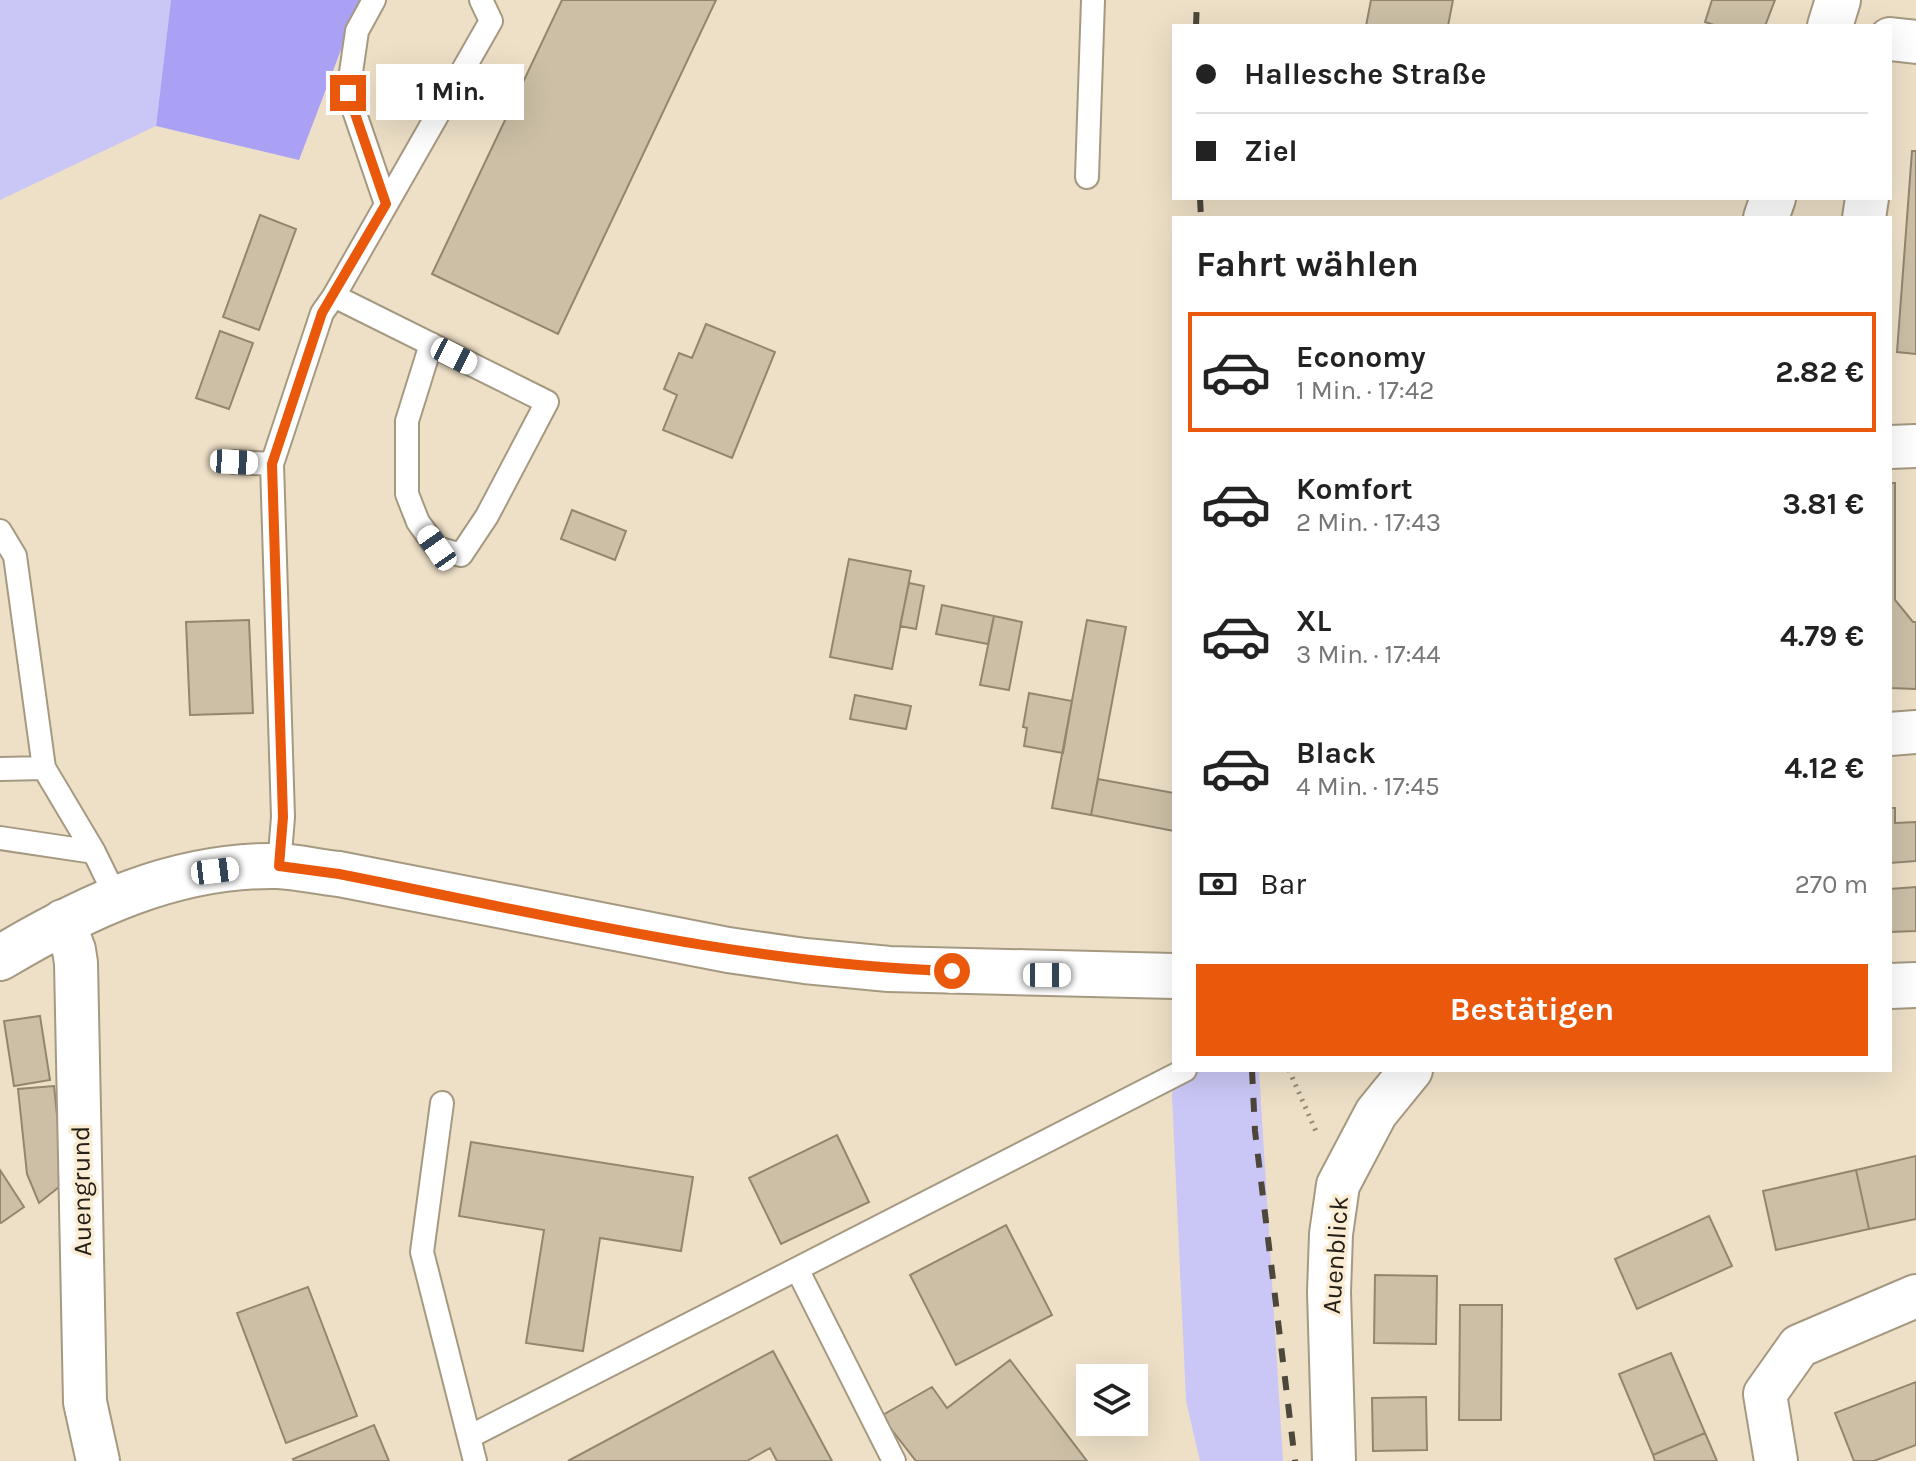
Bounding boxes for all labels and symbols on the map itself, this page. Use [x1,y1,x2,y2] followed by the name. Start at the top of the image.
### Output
[376,65,524,121] callout: 1 Min.
[330,75,366,111] route end
[427,334,481,378] car
[209,449,259,475] car
[413,521,461,575] car
[190,856,240,886] car
[934,953,970,989] route start
[1023,963,1071,987] car
[65,1125,98,1257] street label: Auengrund
[1316,1195,1355,1315] street label: Auenblick

